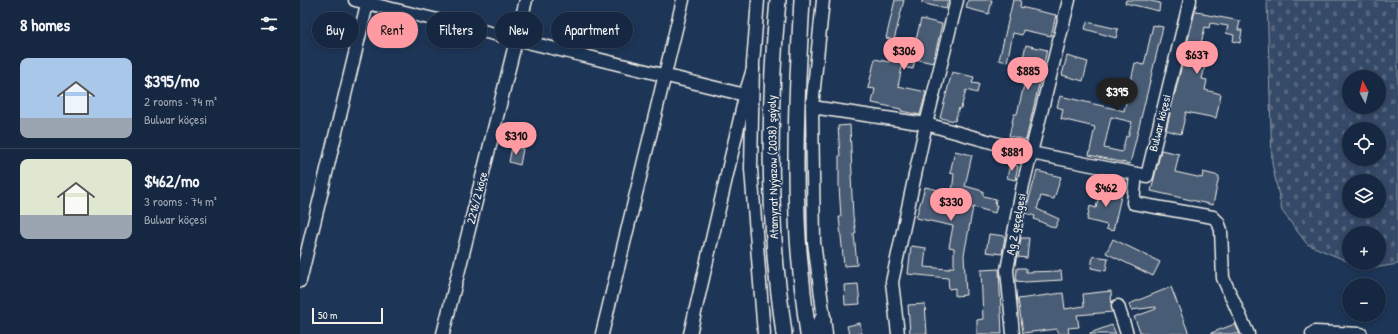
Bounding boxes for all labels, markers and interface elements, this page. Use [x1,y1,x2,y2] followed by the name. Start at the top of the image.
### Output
[312,12,359,48] chip: Buy
[367,12,418,48] chip: Rent
[426,12,487,48] chip: Filters
[495,12,543,48] chip: New
[551,12,633,48] chip: Apartment
[20,13,70,36] text: 8 homes
[258,13,280,35] icon: filters
[880,37,928,71] pin: $306
[892,41,916,59] text: $306
[1173,41,1221,75] pin: $637
[1185,45,1209,63] text: $637
[1004,57,1052,91] pin: $885
[1016,61,1040,79] text: $885
[144,69,199,92] text: $395/mo
[1342,70,1386,114] north arrow
[1342,70,1386,322] map controls
[52,74,100,122] icon: home
[1093,78,1141,112] pin: $395
[1106,82,1128,100] text: $395
[144,92,217,110] text: 2 rooms · 74 m²
[1144,93,1175,153] street label: Bulwar köçesi
[763,95,782,239] street label: Atamyrat Nyýazow (2038) şaýoly
[144,110,207,128] text: Bulwar köçesi
[492,122,540,156] pin: $310
[1342,122,1386,166] button: locate
[505,126,527,144] text: $310
[988,138,1036,172] pin: $881
[1001,142,1023,160] text: $881
[144,169,199,192] text: $462/mo
[462,170,491,226] street label: 2216/2 köçe
[1082,174,1130,208] pin: $462
[1342,174,1386,218] button: layers
[52,175,100,223] icon: home
[1095,178,1117,196] text: $462
[927,188,975,222] pin: $330
[144,192,217,210] text: 3 rooms · 74 m²
[939,192,963,210] text: $330
[1001,192,1030,256] street label: Ag 2 geçelgesi
[144,210,207,228] text: Bulwar köçesi
[1342,226,1386,270] button: +
[1342,278,1386,322] button: −
[312,306,383,325] scale bar
[318,308,338,322] text: 50 m

